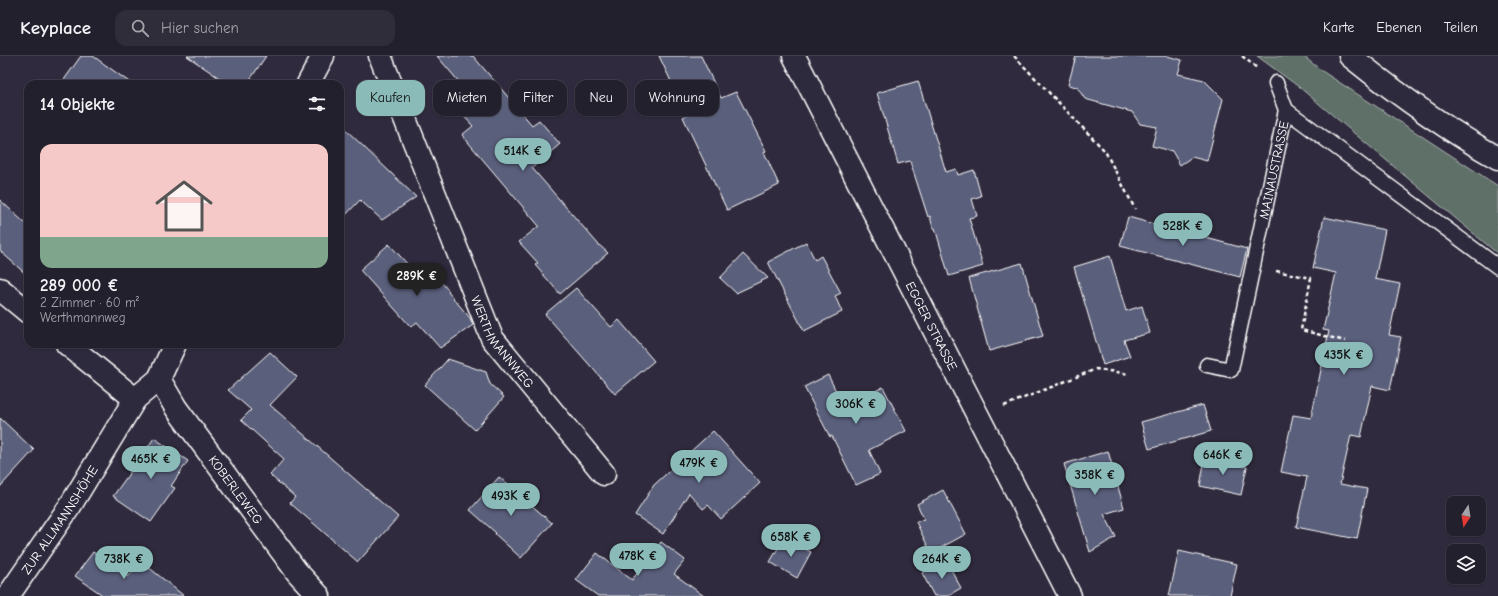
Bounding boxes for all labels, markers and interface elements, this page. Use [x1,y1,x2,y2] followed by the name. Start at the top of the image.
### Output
[115,10,395,46] search box
[20,17,91,39] text: Keyplace
[129,17,151,39] icon: search
[161,19,239,37] text: Hier suchen
[1323,19,1354,36] text: Karte
[1376,19,1422,36] text: Ebenen
[1444,19,1478,36] text: Teilen
[356,80,425,116] chip: Kaufen
[433,80,501,116] chip: Mieten
[509,80,567,116] chip: Filter
[575,80,627,116] chip: Neu
[635,80,719,116] chip: Wohnung
[306,93,328,115] icon: filters
[40,95,115,114] text: 14 Objekte
[1256,119,1291,221] street label: MAINAUSTRASSE
[490,138,556,172] pin: 514K €
[504,143,542,158] text: 514K €
[148,170,220,242] icon: home
[1150,213,1216,247] pin: 528K €
[1163,218,1203,233] text: 528K €
[384,263,450,297] pin: 289K €
[397,268,437,283] text: 289K €
[40,276,119,295] text: 289 000 €
[903,279,961,373] street label: EGGER STRASSE
[468,293,537,391] street label: WERTHMANNWEG
[40,295,139,310] text: 2 Zimmer · 60 m²
[40,310,126,325] text: Werthmannweg
[1311,342,1377,376] pin: 435K €
[1324,347,1364,362] text: 435K €
[823,391,889,425] pin: 306K €
[835,396,877,411] text: 306K €
[1190,442,1256,476] pin: 646K €
[118,446,184,480] pin: 465K €
[1203,447,1243,462] text: 646K €
[666,450,732,484] pin: 479K €
[131,451,171,466] text: 465K €
[206,452,266,527] street label: KOBERLEWEG
[679,455,719,470] text: 479K €
[18,462,100,577] street label: ZUR ALLMANNSHÖHE
[1062,462,1128,496] pin: 358K €
[1075,467,1115,482] text: 358K €
[478,483,544,517] pin: 493K €
[491,488,531,503] text: 493K €
[1446,496,1486,536] north arrow
[1446,496,1486,584] map controls
[758,524,824,558] pin: 658K €
[770,529,812,544] text: 658K €
[605,543,671,577] pin: 478K €
[1446,544,1486,584] button: layers
[91,546,157,580] pin: 738K €
[909,546,975,580] pin: 264K €
[618,548,658,563] text: 478K €
[104,551,144,566] text: 738K €
[922,551,962,566] text: 264K €

